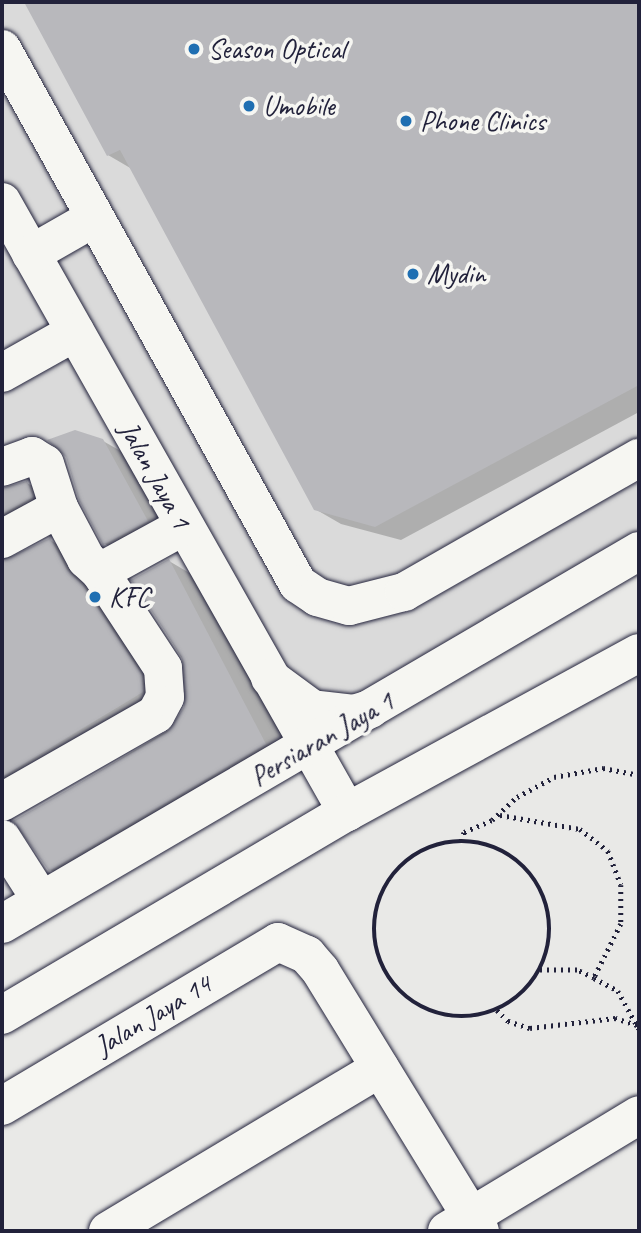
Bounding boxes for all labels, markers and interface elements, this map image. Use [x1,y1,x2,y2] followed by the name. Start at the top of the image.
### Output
[208,32,346,66] place label: Season Optical
[186,41,202,57] marker: Season Optical
[263,89,335,123] place label: Umobile
[241,98,257,114] marker: Umobile
[420,104,546,138] place label: Phone Clinics
[398,113,414,129] marker: Phone Clinics
[427,257,485,291] place label: Mydin
[405,266,421,282] marker: Mydin
[112,416,198,534] street label: Jalan Jaya 1
[109,580,150,614] place label: KFC
[87,589,103,605] marker: KFC
[244,685,400,793] street label: Persiaran Jaya 1
[89,967,217,1063] street label: Jalan Jaya 14

